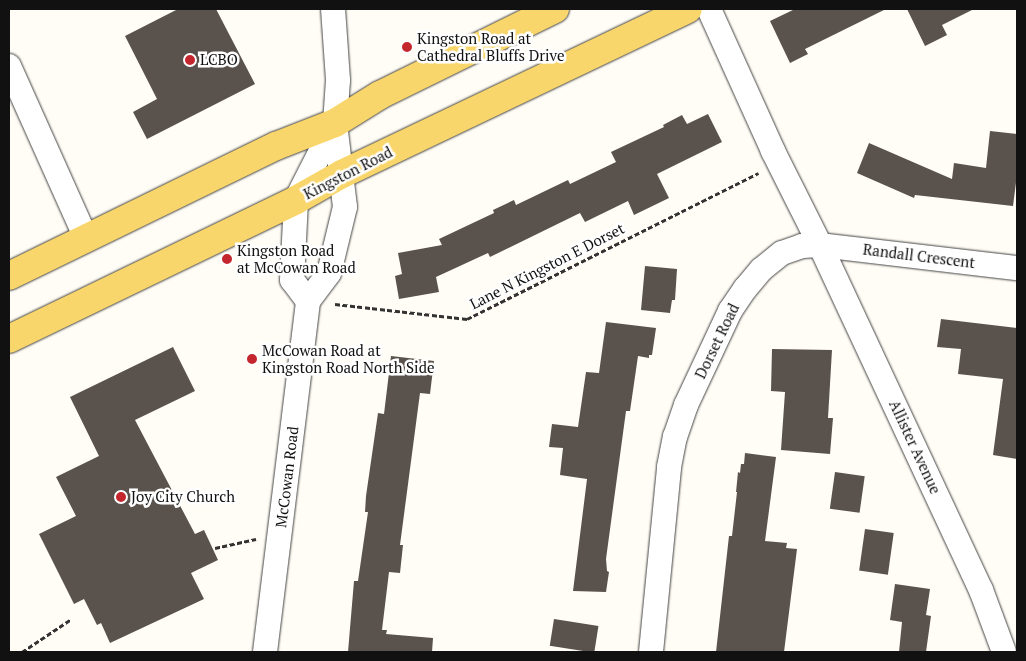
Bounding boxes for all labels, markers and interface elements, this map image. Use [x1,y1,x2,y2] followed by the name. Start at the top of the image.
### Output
[417,29,564,64] place label: Kingston Road at Cathedral Bluffs Drive
[401,41,413,53] marker: Kingston Road at Cathedral Bluffs Drive
[200,51,238,69] place label: LCBO
[184,54,196,66] marker: LCBO
[301,143,395,203] street label: Kingston Road
[467,219,627,313] street label: Lane N Kingston E Dorset
[862,240,976,272] street label: Randall Crescent
[237,241,356,276] place label: Kingston Road at McCowan Road
[221,253,233,265] marker: Kingston Road at McCowan Road
[691,300,743,382] street label: Dorset Road
[262,341,434,376] place label: McCowan Road at Kingston Road North Side
[246,353,258,365] marker: McCowan Road at Kingston Road North Side
[885,397,945,497] street label: Allister Avenue
[272,425,302,529] street label: McCowan Road
[131,488,235,506] place label: Joy City Church
[115,491,127,503] marker: Joy City Church

